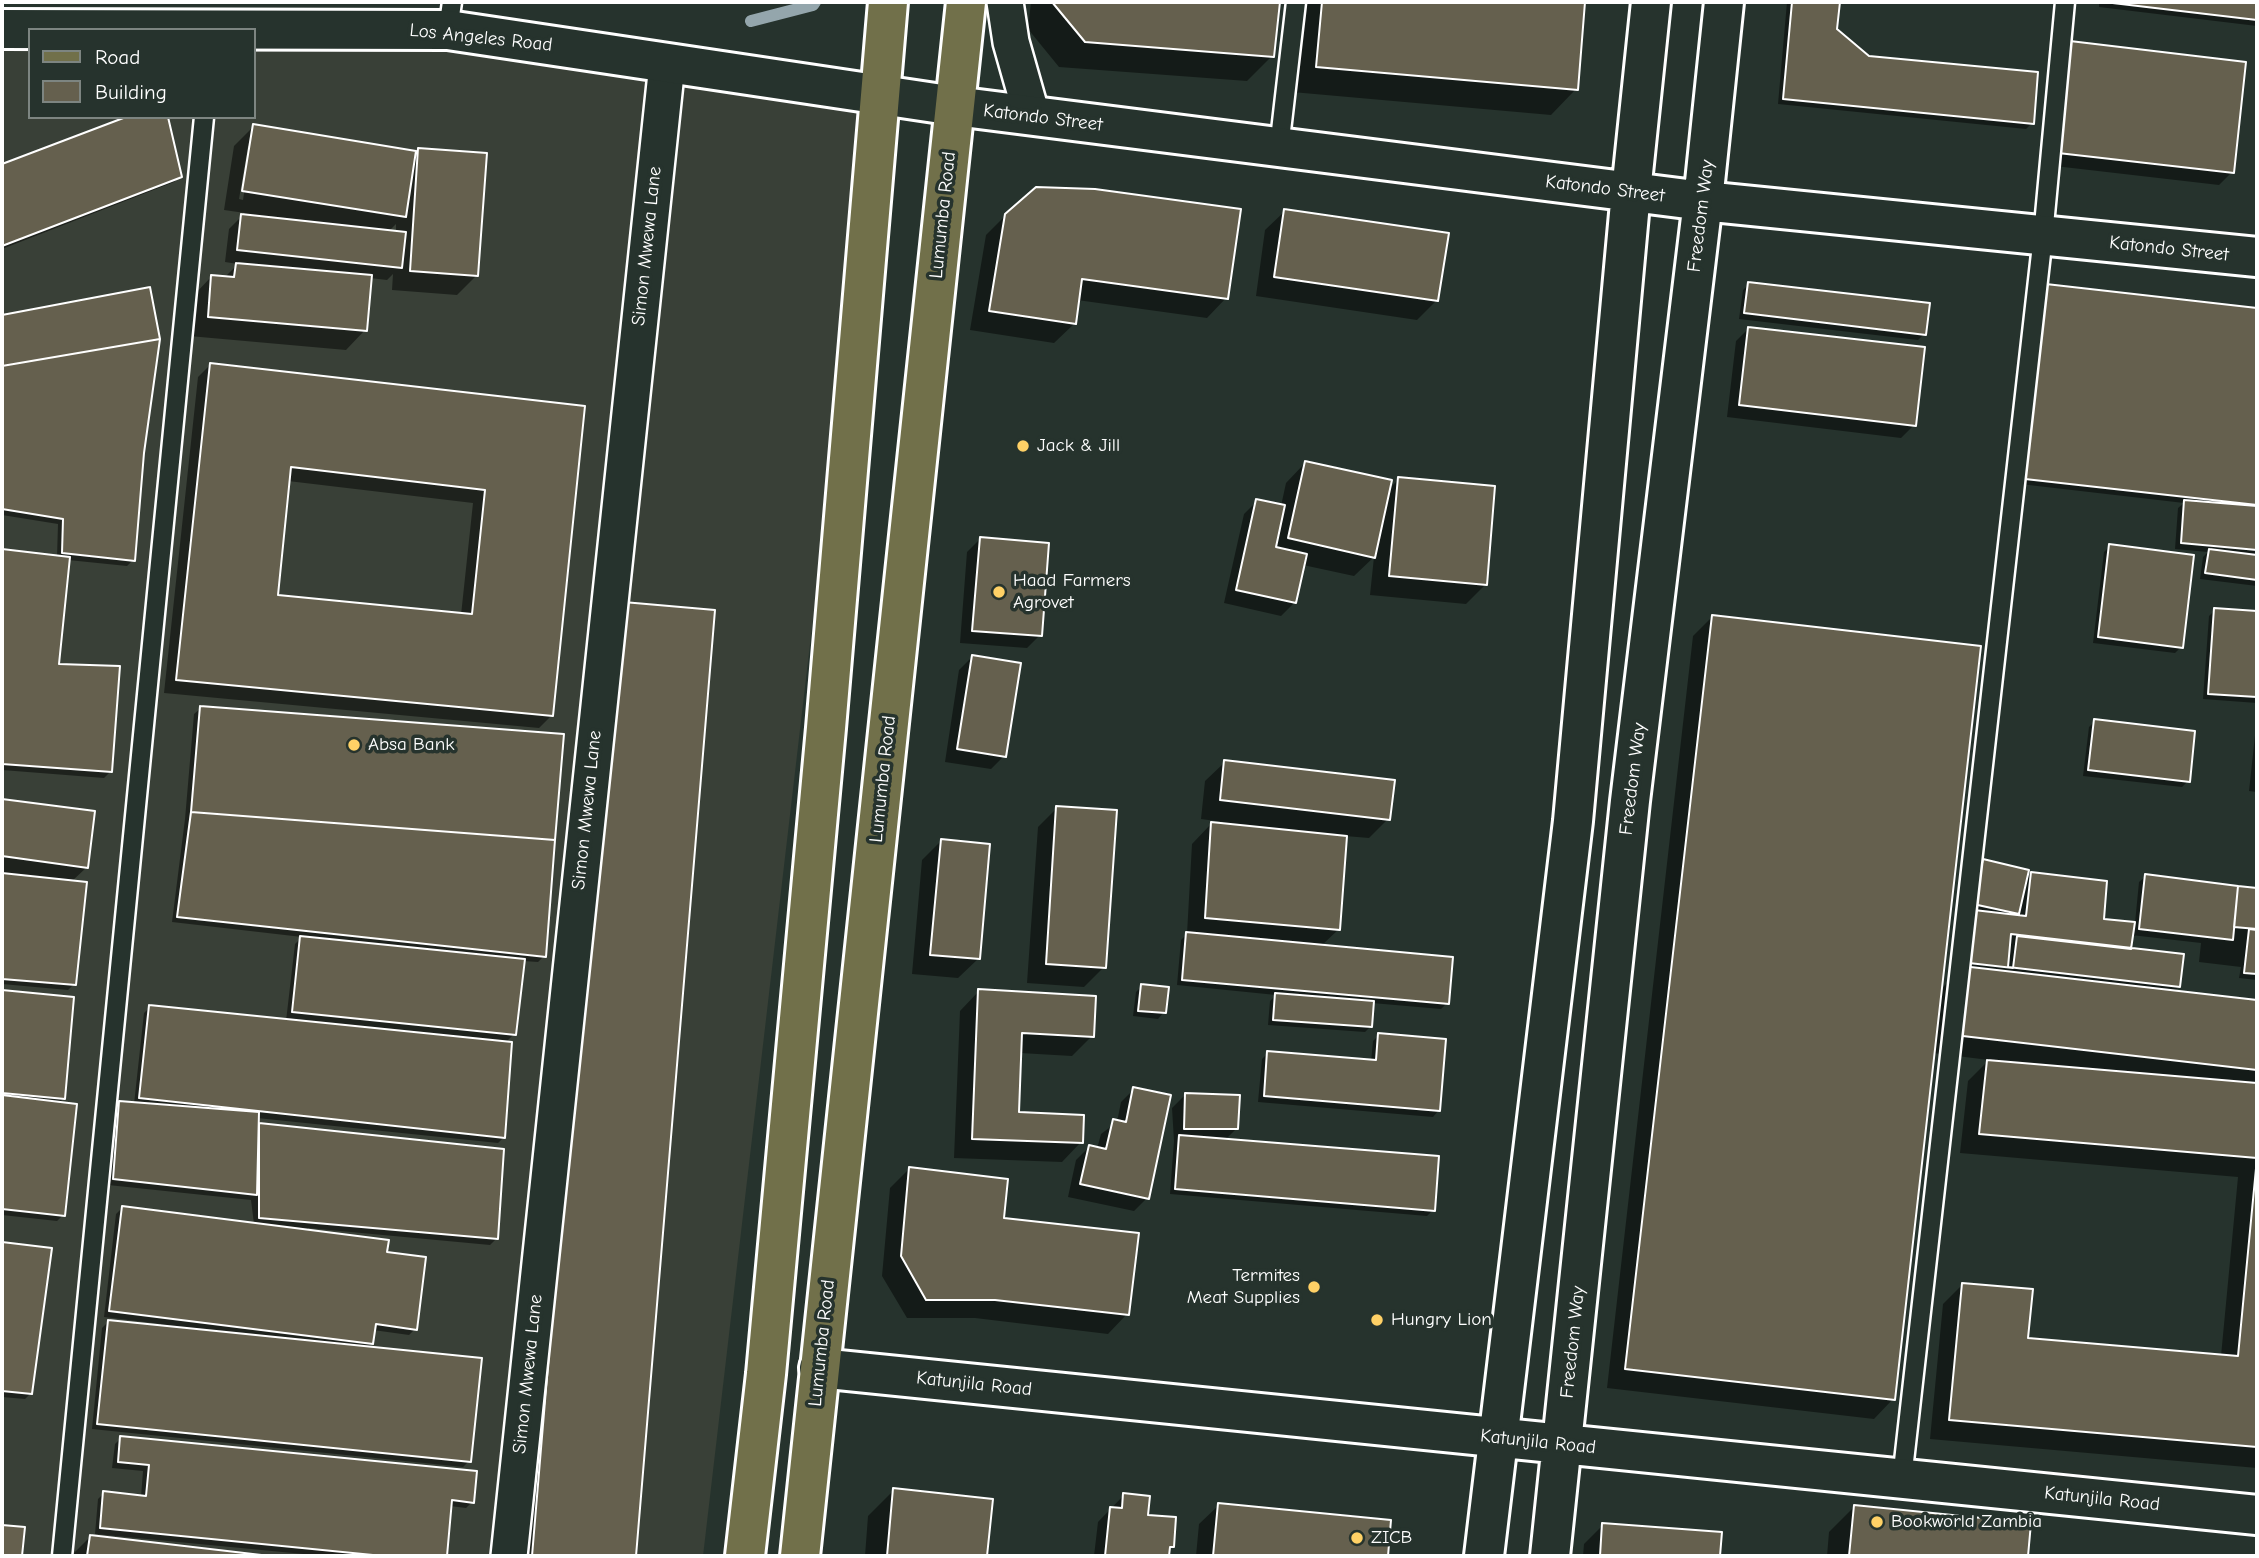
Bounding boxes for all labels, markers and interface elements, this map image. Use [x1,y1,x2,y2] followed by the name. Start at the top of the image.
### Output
[408,19,554,57] street label: Los Angeles Road
[28,28,256,119] legend
[95,45,140,69] text: Road
[95,80,167,104] text: Building
[982,99,1104,137] street label: Katondo Street
[925,150,961,280] street label: Lumumba Road
[1683,159,1719,273] street label: Freedom Way
[627,165,667,327] street label: Simon Mwewa Lane
[1544,170,1666,208] street label: Katondo Street
[2108,231,2230,267] street label: Katondo Street
[1037,435,1120,457] place label: Jack & Jill
[1015,438,1031,454] marker: Jack & Jill
[1013,570,1131,614] place label: Haad Farmers Agrovet
[991,584,1007,600] marker: Haad Farmers Agrovet
[865,714,901,844] street label: Lumumba Road
[1615,722,1651,836] street label: Freedom Way
[567,729,607,891] street label: Simon Mwewa Lane
[368,734,454,756] place label: Absa Bank
[346,737,362,753] marker: Absa Bank
[1187,1265,1300,1309] place label: Termites Meat Supplies
[804,1278,840,1408] street label: Lumumba Road
[1306,1279,1322,1295] marker: Termites Meat Supplies
[1556,1285,1590,1399] street label: Freedom Way
[508,1293,548,1455] street label: Simon Mwewa Lane
[1391,1309,1492,1331] place label: Hungry Lion
[1369,1312,1385,1328] marker: Hungry Lion
[915,1367,1033,1401] street label: Katunjila Road
[1479,1425,1597,1459] street label: Katunjila Road
[2043,1482,2161,1516] street label: Katunjila Road
[1891,1511,2042,1533] place label: Bookworld Zambia
[1869,1514,1885,1530] marker: Bookworld Zambia
[1371,1527,1412,1549] place label: ZICB
[1349,1530,1365,1546] marker: ZICB

